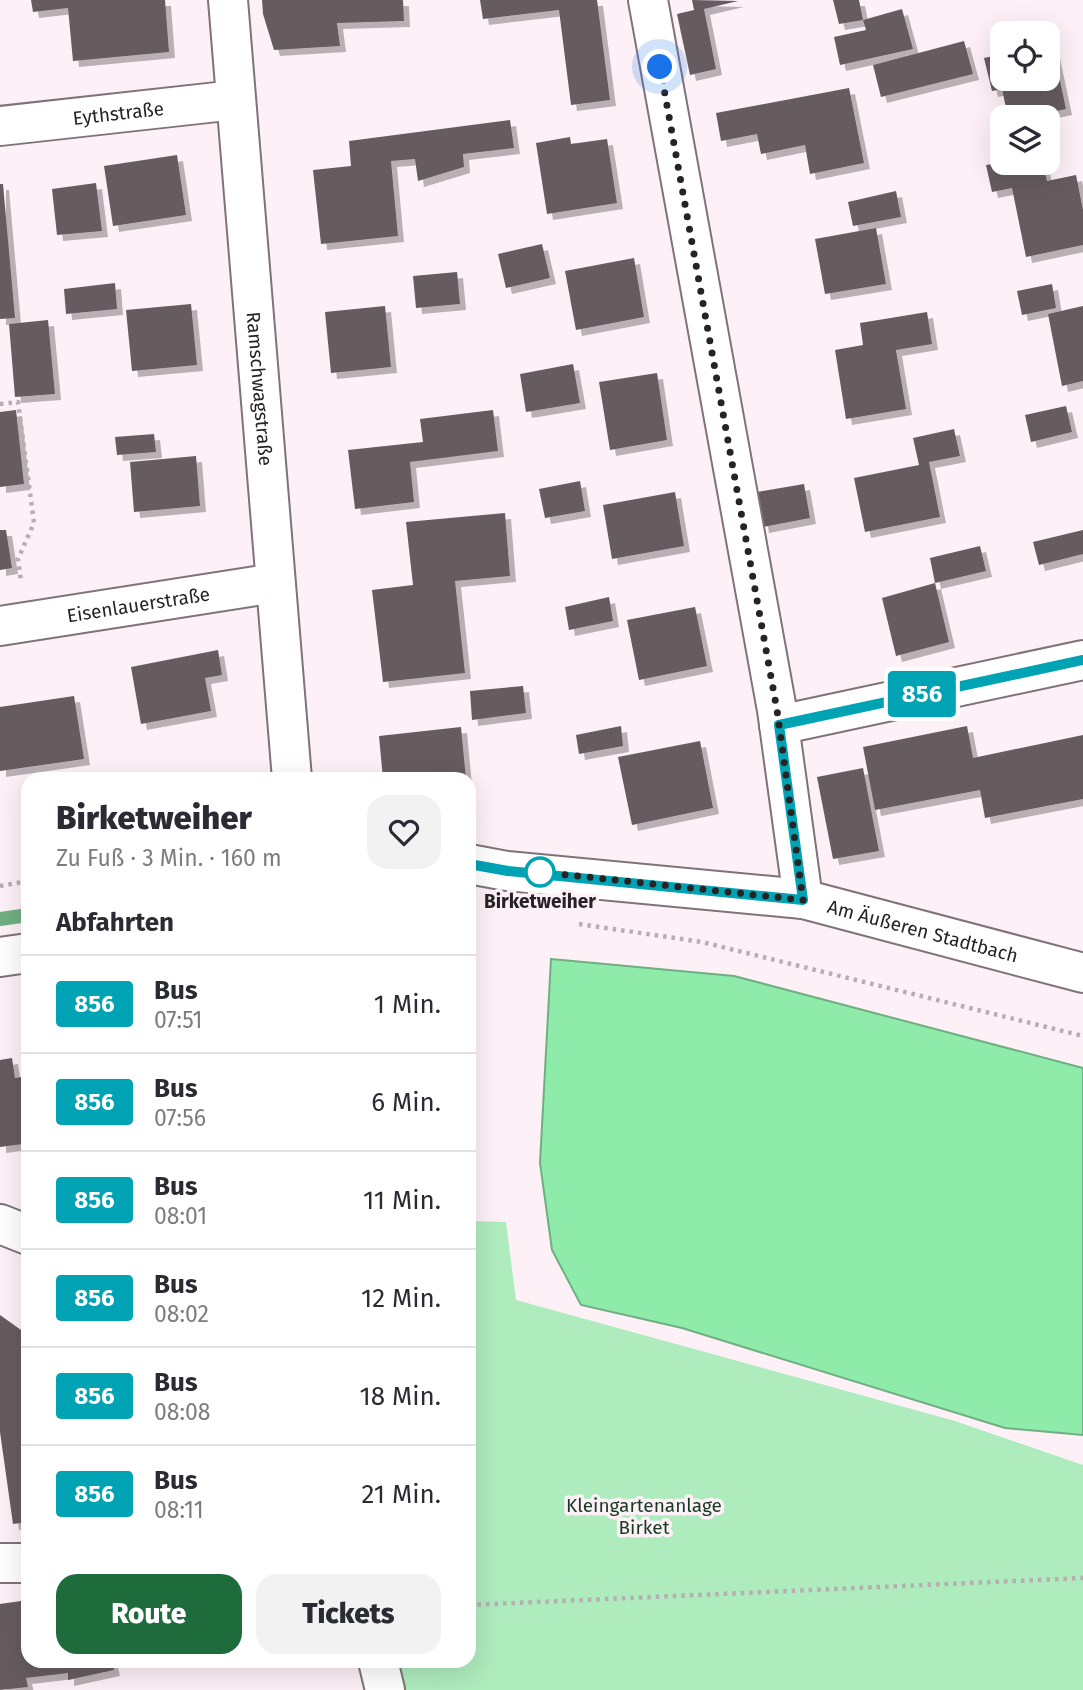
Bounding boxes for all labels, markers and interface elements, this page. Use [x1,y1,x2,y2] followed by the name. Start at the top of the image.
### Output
[990,21,1060,175] map controls
[990,21,1060,91] button: locate
[642,49,677,84] your location
[72,97,165,130] street label: Eythstraße
[990,105,1060,175] button: layers
[242,311,277,467] street label: Ramschwagstraße
[65,582,212,627] street label: Eisenlauerstraße
[882,671,962,717] line badge: 856
[902,680,942,708] text: 856
[367,795,441,869] button: heart
[56,798,252,838] text: Birketweiher
[56,844,282,872] text: Zu Fuß · 3 Min. · 160 m
[525,857,555,887] marker: Birketweiher
[484,890,596,913] place label: Birketweiher
[825,895,1021,967] street label: Am Äußeren Stadtbach
[56,907,174,938] text: Abfahrten
[154,975,197,1006] text: Bus
[374,989,441,1020] text: 1 Min.
[74,990,115,1018] text: 856
[154,1006,203,1034] text: 07:51
[154,1073,197,1104] text: Bus
[371,1087,441,1118] text: 6 Min.
[74,1088,115,1116] text: 856
[154,1104,206,1132] text: 07:56
[154,1171,197,1202] text: Bus
[363,1185,441,1216] text: 11 Min.
[74,1186,115,1214] text: 856
[154,1202,207,1230] text: 08:01
[154,1269,197,1300] text: Bus
[361,1283,441,1314] text: 12 Min.
[74,1284,115,1312] text: 856
[154,1300,209,1328] text: 08:02
[154,1367,197,1398] text: Bus
[359,1381,441,1412] text: 18 Min.
[74,1382,115,1410] text: 856
[154,1398,211,1426] text: 08:08
[154,1465,197,1496] text: Bus
[362,1479,441,1510] text: 21 Min.
[74,1480,115,1508] text: 856
[566,1494,722,1539] park label: Kleingartenanlage Birket
[154,1496,204,1524] text: 08:11
[56,1574,242,1654] button: Route
[256,1574,441,1654] button: Tickets

